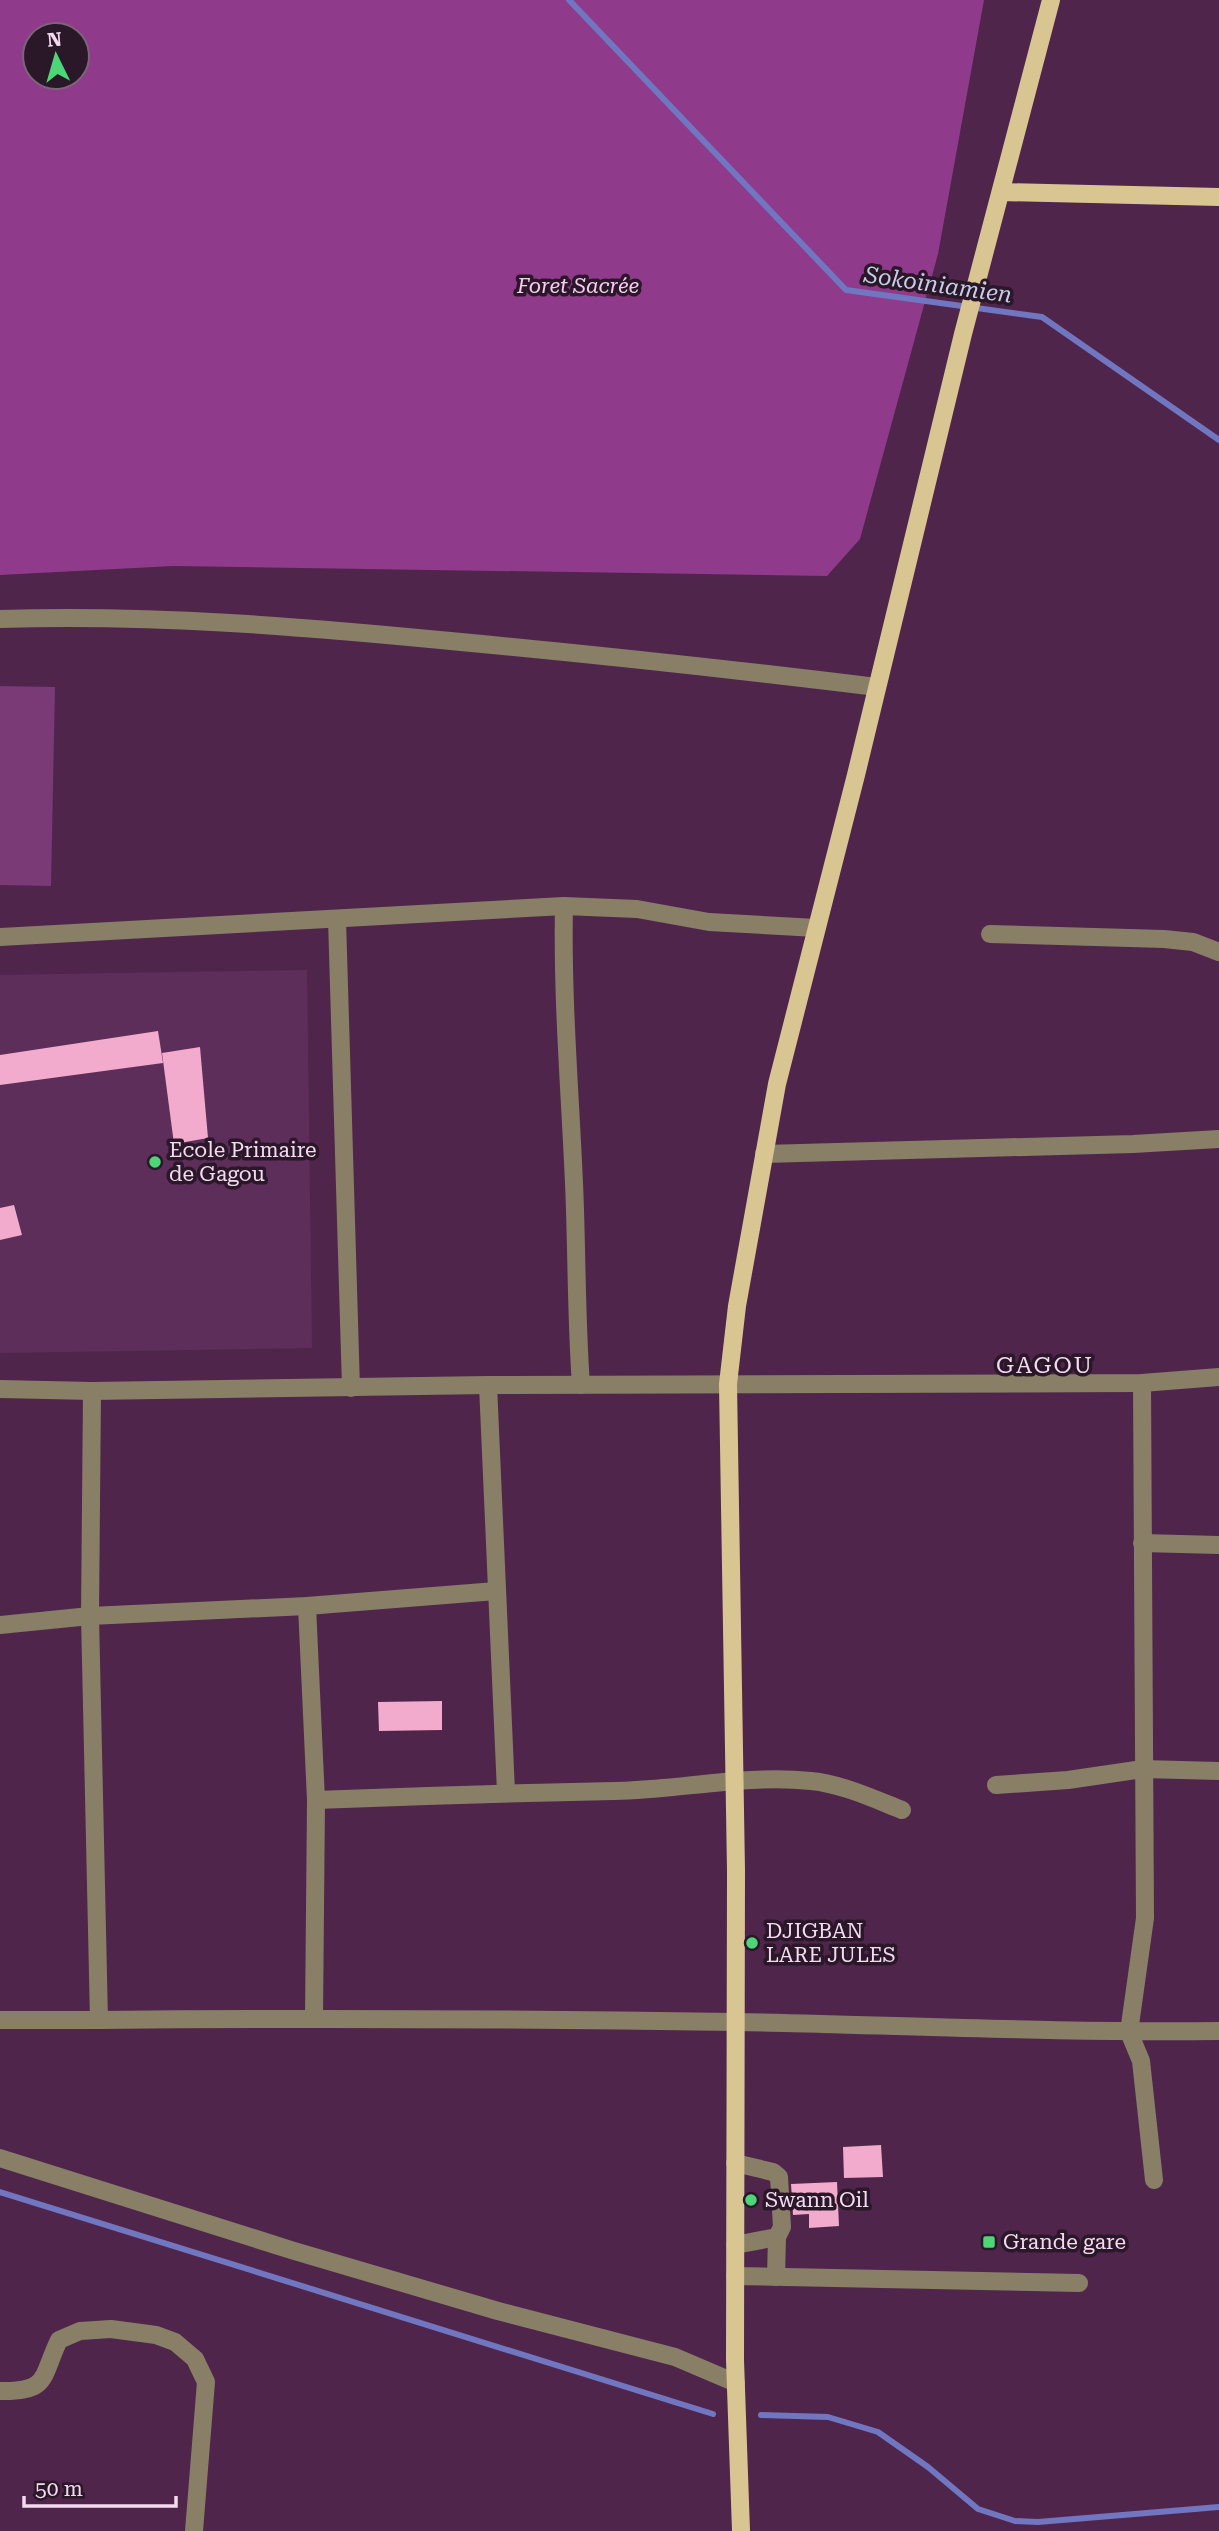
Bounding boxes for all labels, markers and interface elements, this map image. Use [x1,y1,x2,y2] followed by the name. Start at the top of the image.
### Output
[21,21,91,91] north arrow
[46,27,63,52] text: N
[861,261,1014,309] water label: Sokoiniamien
[516,274,639,298] park label: Foret Sacrée
[169,1138,317,1186] place label: Ecole Primaire de Gagou
[147,1154,163,1170] marker: Ecole Primaire de Gagou
[996,1352,1094,1379] district label: GAGOU
[766,1919,896,1967] place label: DJIGBAN LARE JULES
[744,1935,760,1951] marker: DJIGBAN LARE JULES
[765,2188,869,2212] place label: Swann Oil
[743,2192,759,2208] marker: Swann Oil
[1003,2230,1126,2254] place label: Grande gare
[981,2234,997,2250] marker: Grande gare
[24,2464,177,2508] scale bar
[35,2477,83,2501] text: 50 m

